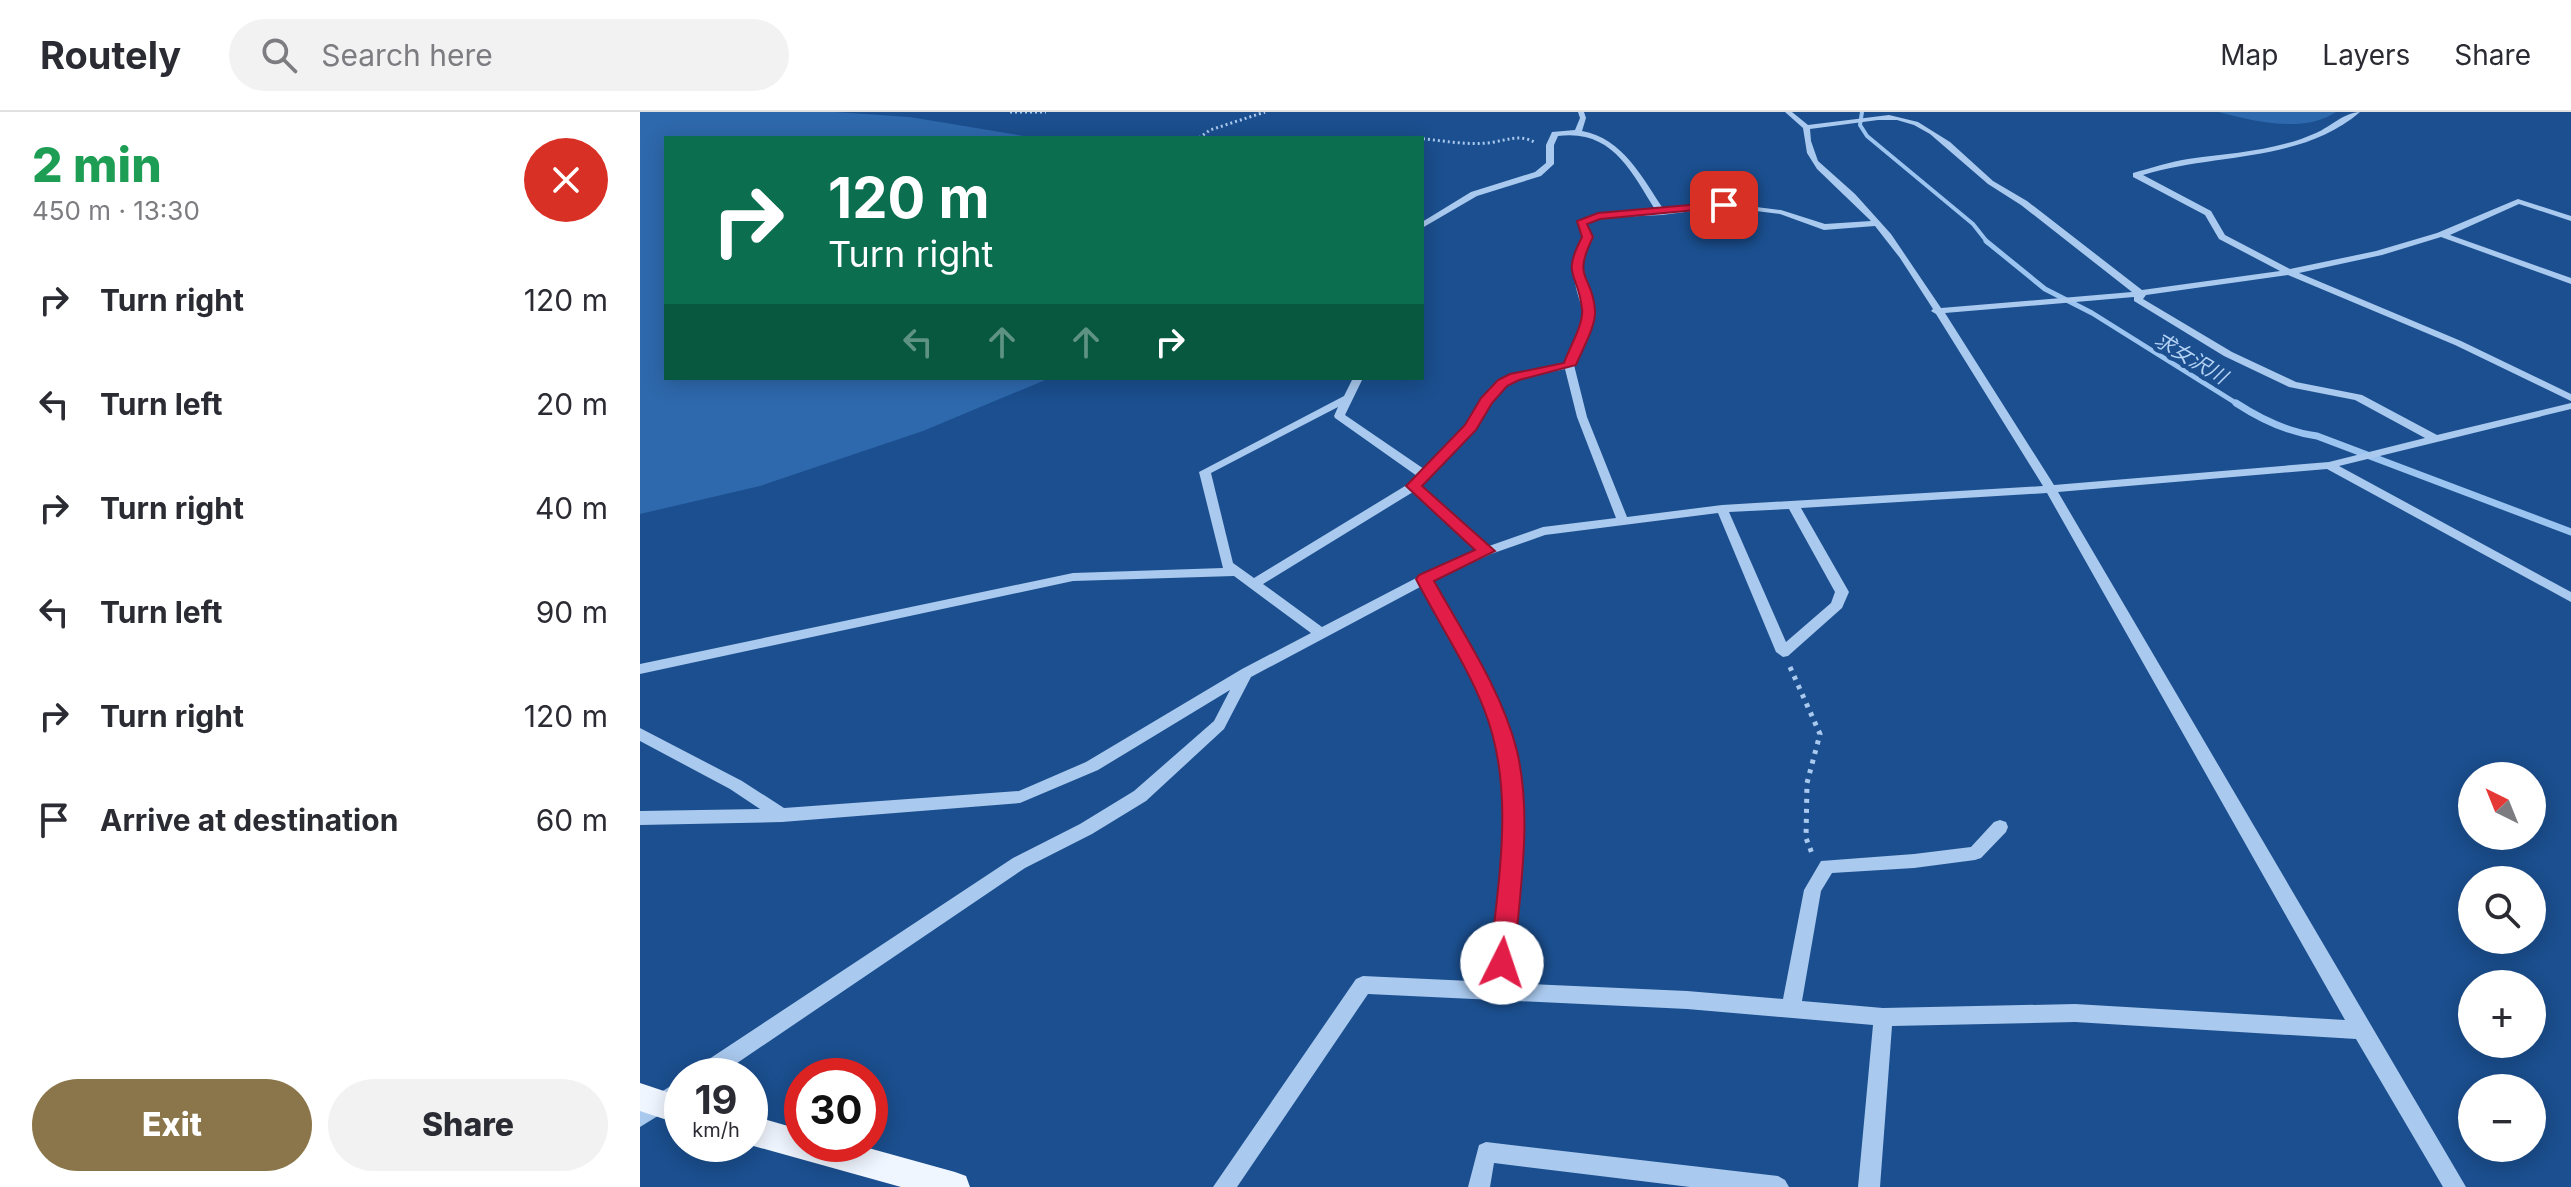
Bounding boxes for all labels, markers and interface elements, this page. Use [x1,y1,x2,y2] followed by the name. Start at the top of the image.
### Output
[229,19,789,91] search box
[40,32,181,78] text: Routely
[257,33,301,77] icon: search
[321,37,493,73] text: Search here
[2220,38,2278,72] text: Map
[2322,38,2410,72] text: Layers
[2454,38,2531,72] text: Share
[32,135,162,194] text: 2 min
[524,138,608,222] button: close
[828,164,990,232] text: 120 m
[696,168,800,272] icon: right
[1690,171,1758,239] pin
[1702,183,1746,227] icon: arrive
[32,195,200,226] text: 450 m · 13:30
[828,232,993,276] text: Turn right
[32,278,76,322] icon: right
[100,282,244,318] text: Turn right
[524,282,608,318] text: 120 m
[896,320,940,364] icon: left
[980,320,1024,364] icon: ahead
[1064,320,1108,364] icon: ahead
[1148,320,1192,364] icon: right
[2151,327,2233,390] water label: 求女沢川
[32,382,76,426] icon: left
[100,386,222,422] text: Turn left
[536,386,608,422] text: 20 m
[32,486,76,530] icon: right
[100,490,244,526] text: Turn right
[535,490,608,526] text: 40 m
[32,590,76,634] icon: left
[100,594,222,630] text: Turn left
[536,594,608,630] text: 90 m
[32,694,76,738] icon: right
[100,698,244,734] text: Turn right
[524,698,608,734] text: 120 m
[2458,762,2546,850] north arrow
[2458,762,2546,1162] map controls
[32,798,76,842] icon: arrive
[100,802,398,838] text: Arrive at destination
[536,802,608,838] text: 60 m
[2458,866,2546,954] button: search
[1460,921,1544,1005] position arrow
[2458,970,2546,1058] button: +
[784,1058,888,1162] speed limit sign: 30
[2458,1074,2546,1162] button: −
[694,1075,738,1124] text: 19
[32,1079,312,1171] button: Exit
[328,1079,608,1171] button: Share
[692,1118,740,1142] text: km/h

